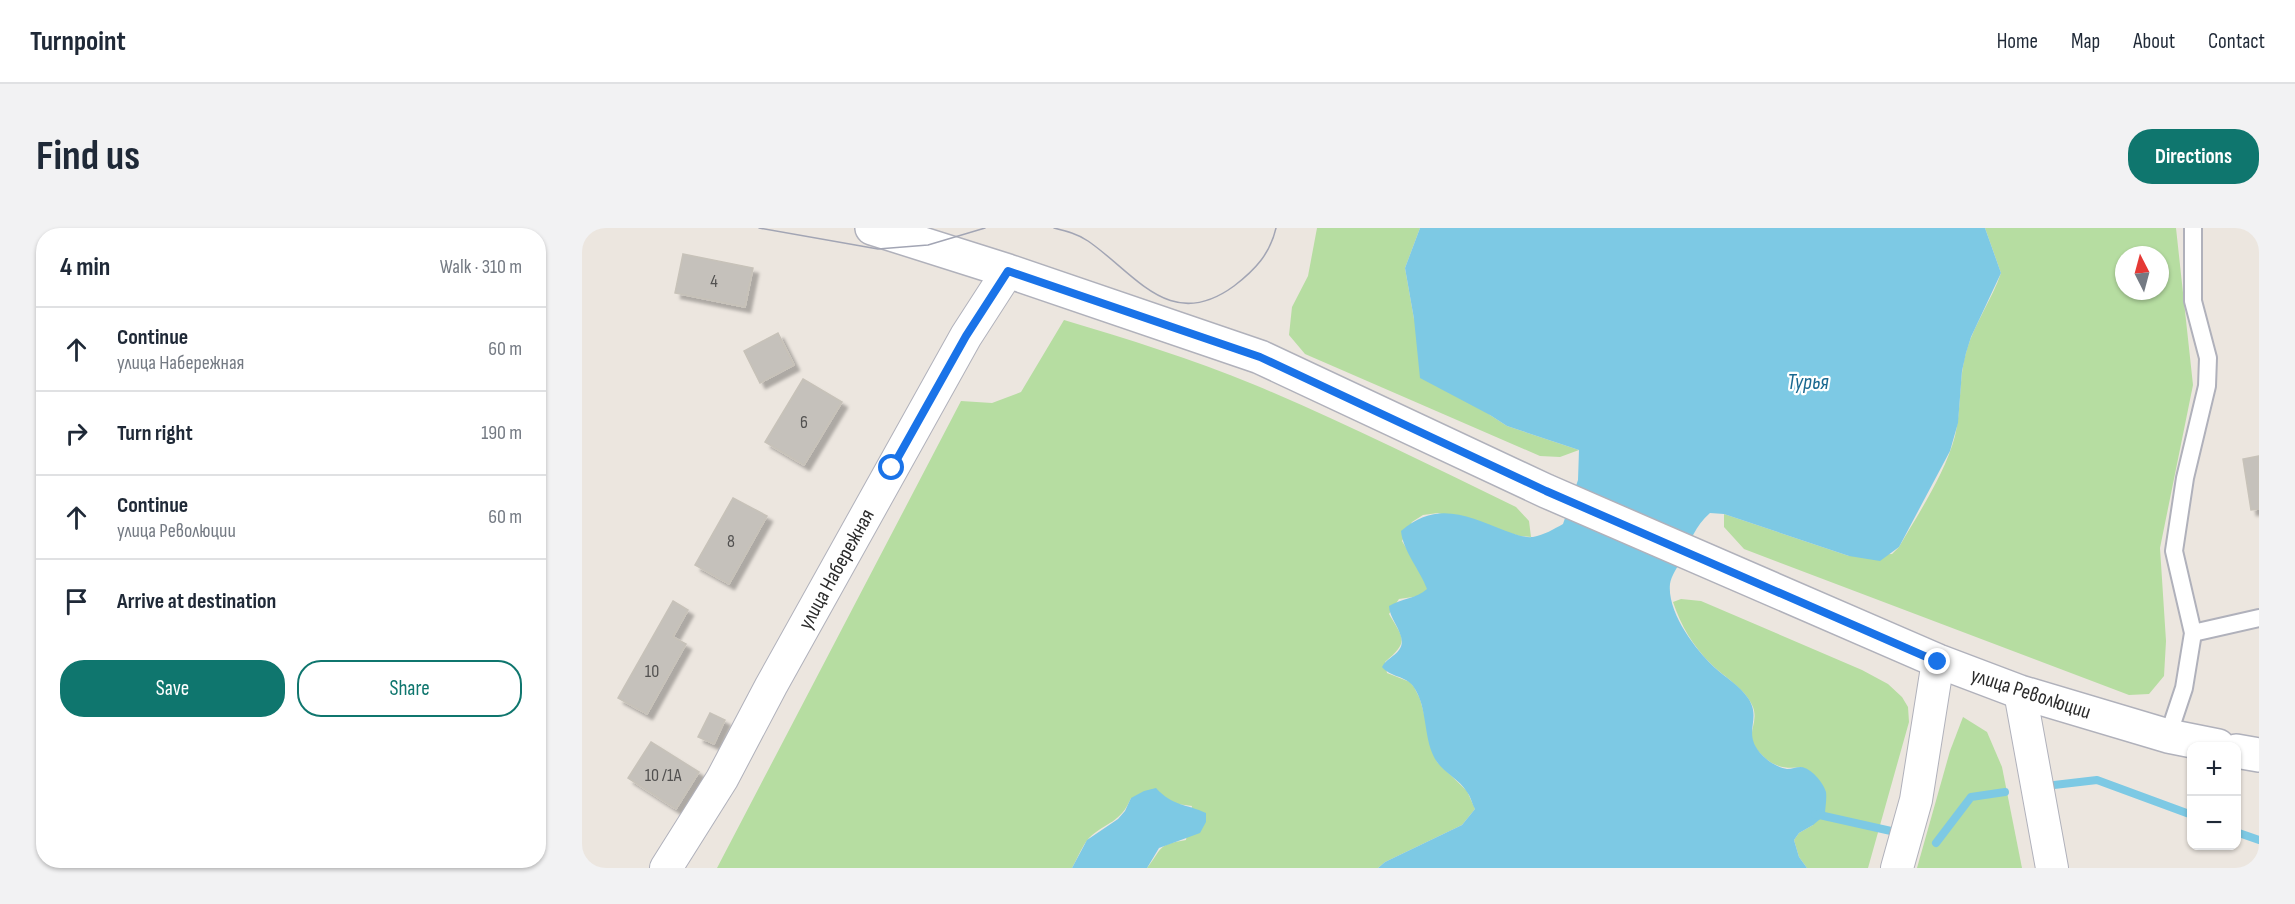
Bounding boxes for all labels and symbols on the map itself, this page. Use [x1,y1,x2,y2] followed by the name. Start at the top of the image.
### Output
[2115,246,2169,300] north arrow
[710,271,718,292] house number: 4
[1787,369,1829,396] water label: Турья
[800,412,808,433] house number: 6
[878,454,904,480] route start
[793,505,880,634] street label: улица Набережная
[727,531,735,552] house number: 8
[1924,648,1950,674] route end
[645,661,659,682] house number: 10
[1968,662,2094,725] street label: улица Революции
[645,765,682,786] house number: 10 /1А

